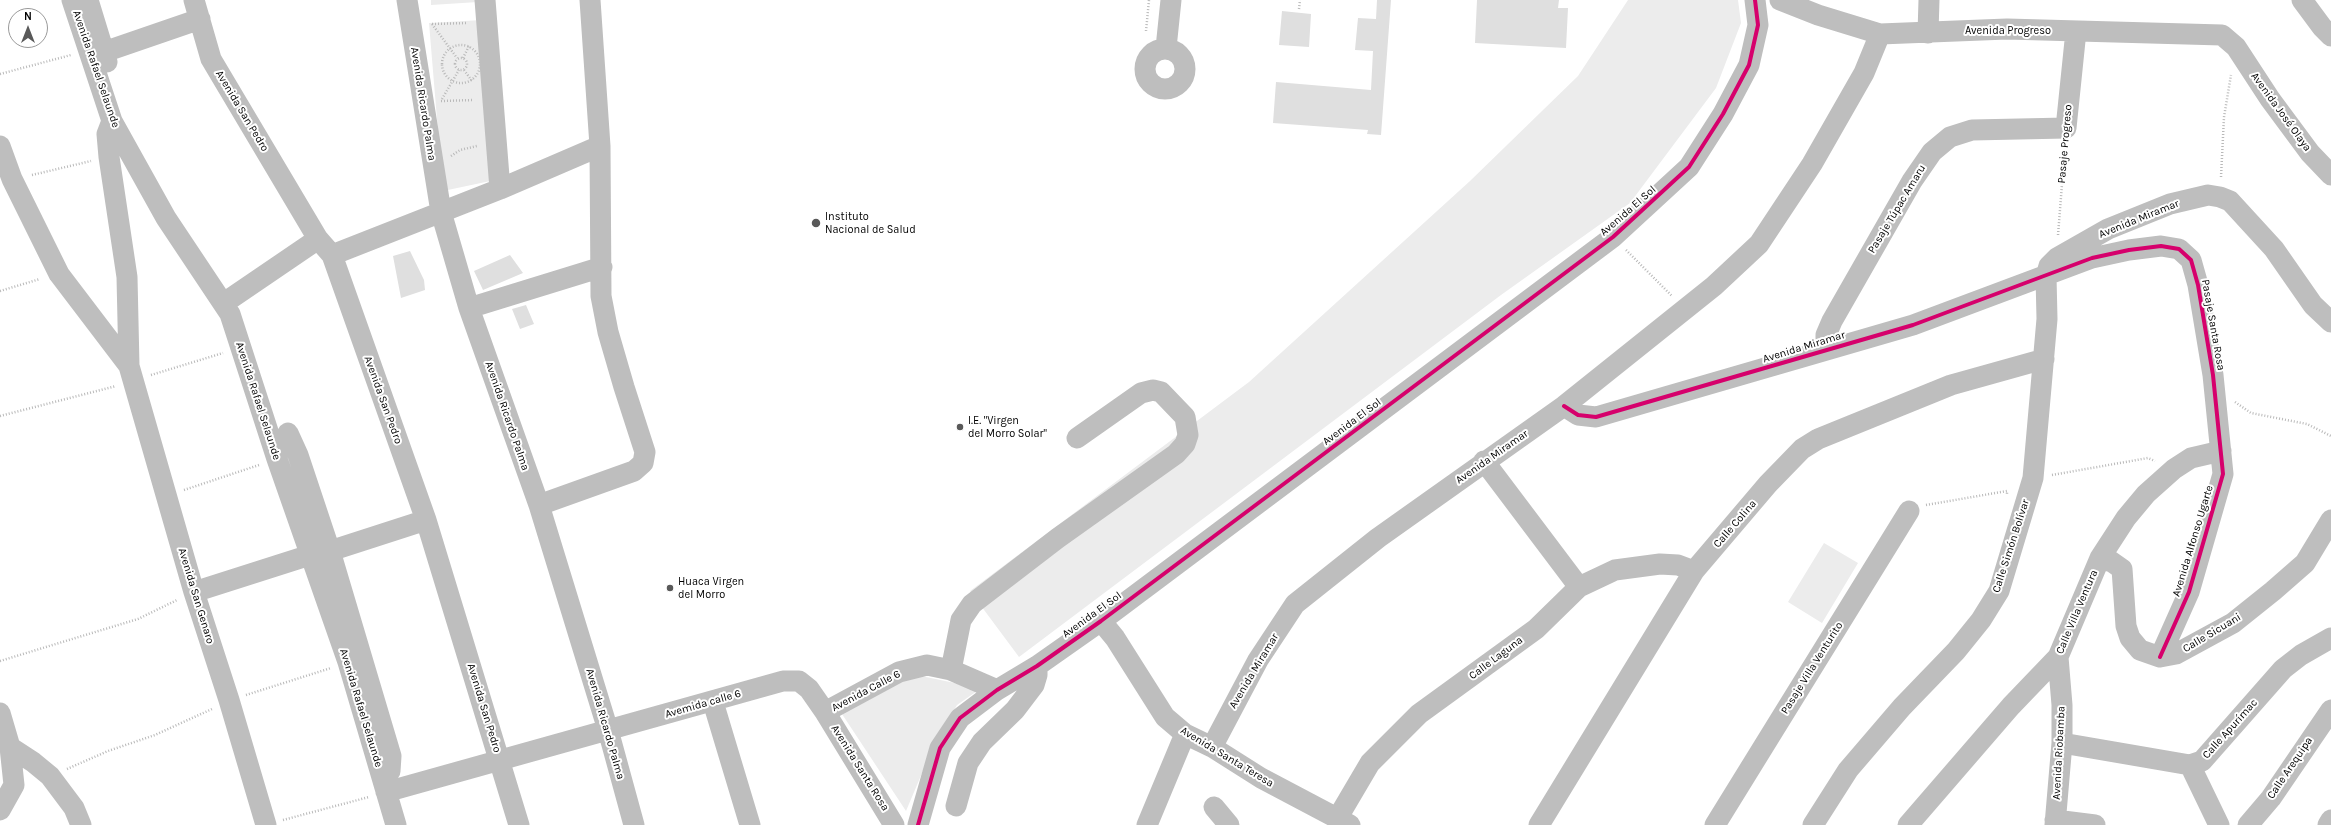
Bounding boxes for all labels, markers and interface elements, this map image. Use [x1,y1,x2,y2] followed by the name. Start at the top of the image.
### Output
[8,8,48,48] north arrow
[70,9,122,129] street label: Avenida Rafael Selaunde
[24,10,32,23] text: N
[1965,24,2051,38] street label: Avenida Progreso
[408,46,438,162] street label: Avenida Ricardo Palma
[213,68,271,154] street label: Avenida San Pedro
[2248,70,2314,154] street label: Avenida José Olaya
[2055,104,2075,184] street label: Pasaje Progreso
[1865,162,1929,256] street label: Pasaje Túpac Amaru
[1597,183,1659,239] street label: Avenida El Sol
[2097,197,2181,241] street label: Avenida Miramar
[825,210,916,236] place label: Instituto Nacional de Salud
[810,217,822,229] marker: Instituto Nacional de Salud
[2198,278,2228,372] street label: Pasaje Santa Rosa
[1761,328,1847,366] street label: Avenida Miramar
[233,340,283,462] street label: Avenida Rafael Selaunde
[361,354,405,446] street label: Avenida San Pedro
[482,360,532,472] street label: Avenida Ricardo Palma
[1320,396,1384,448] street label: Avenida El Sol
[968,414,1047,440] place label: I.E. "Virgen del Morro Solar"
[955,422,965,432] marker: I.E. "Virgen del Morro Solar"
[1453,427,1531,487] street label: Avenida Miramar
[2170,484,2216,598] street label: Avenida Alfonso Ugarte
[1711,497,1759,551] street label: Calle Colina
[1990,498,2032,594] street label: Calle Simón Bolívar
[175,546,217,646] street label: Avenida San Genaro
[2053,568,2101,656] street label: Calle Villa Ventura
[678,575,744,601] place label: Huaca Virgen del Morro
[665,583,675,593] marker: Huaca Virgen del Morro
[1060,589,1124,641] street label: Avenida El Sol
[2181,610,2243,656] street label: Calle Sicuani
[1778,619,1846,717] street label: Pasaje Villa Venturito
[1226,631,1282,711] street label: Avenida Miramar
[1466,633,1526,683] street label: Calle Laguna
[337,647,385,769] street label: Avenida Rafael Selaunde
[464,662,504,754] street label: Avenida San Pedro
[583,667,627,781] street label: Avenida Ricardo Palma
[829,667,903,715] street label: Avenida Calle 6
[663,687,743,721] street label: Avemida calle 6
[2200,696,2260,762] street label: Calle Apurímac
[2050,706,2068,800] street label: Avenida Riobamba
[828,722,892,814] street label: Avenida Santa Rosa
[1178,724,1276,790] street label: Avenida Santa Teresa
[2264,734,2316,802] street label: Calle Arequipa

